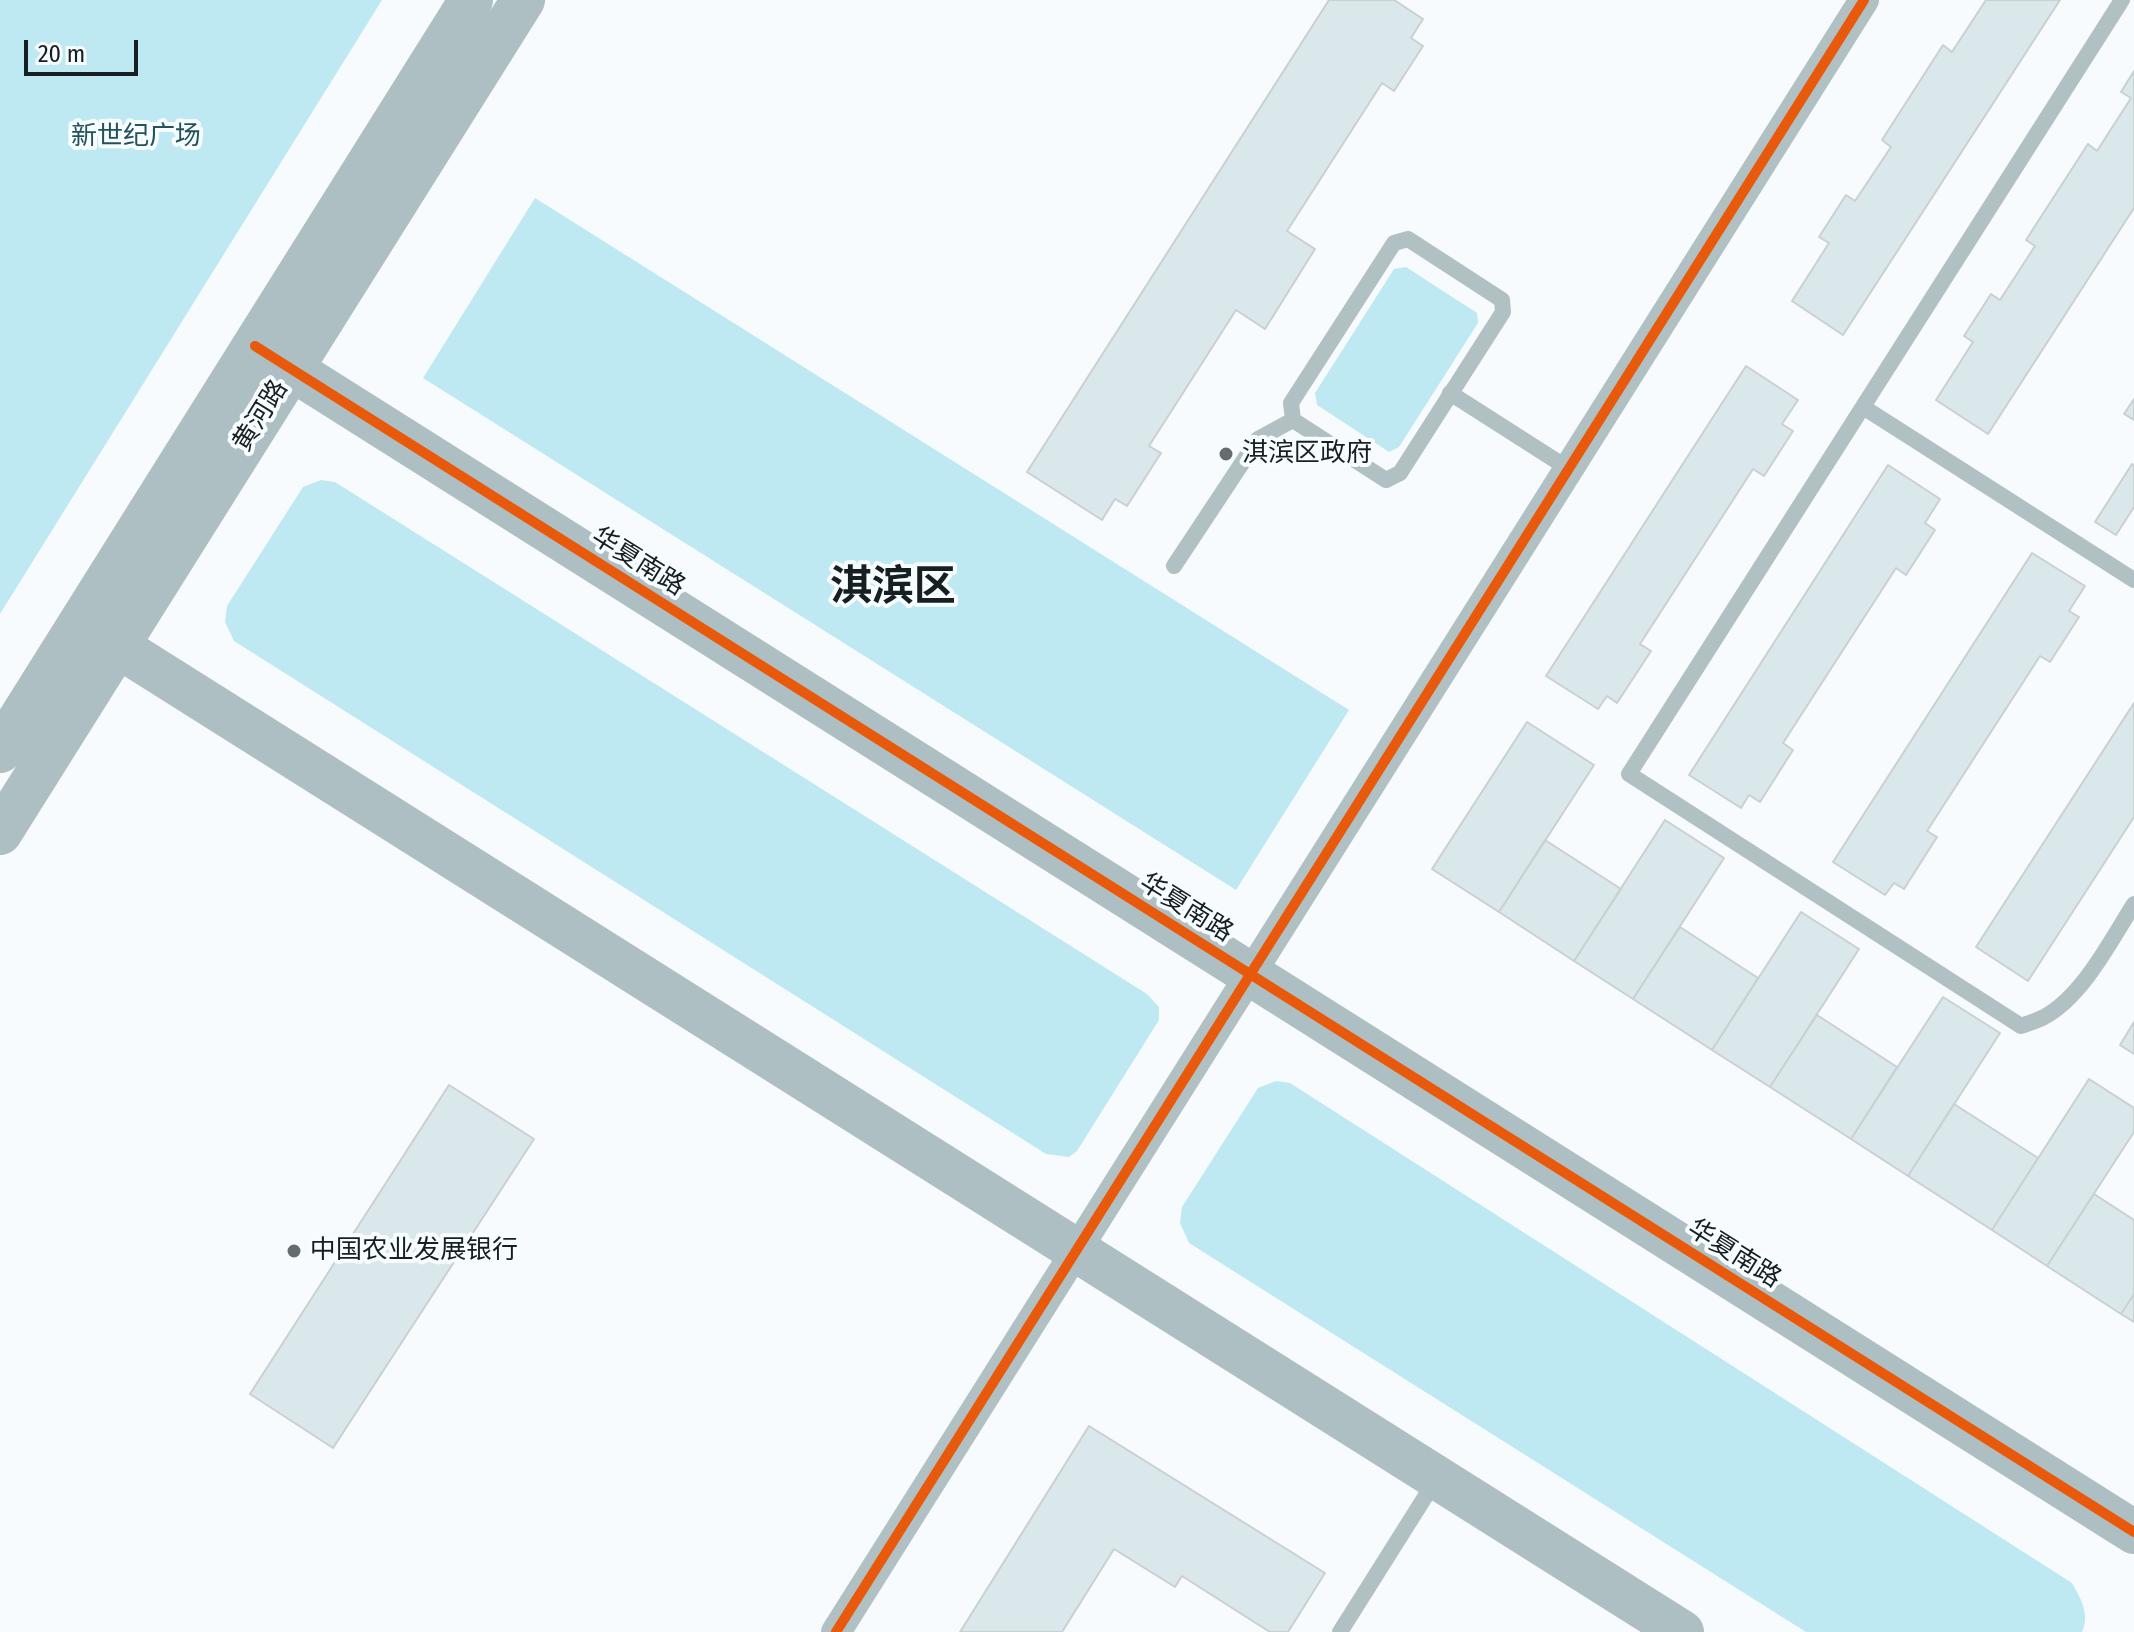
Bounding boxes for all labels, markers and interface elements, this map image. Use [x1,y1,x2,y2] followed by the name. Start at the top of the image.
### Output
[28,24,142,74] scale bar
[38,40,85,68] text: 20 m
[71,121,201,153] park label: 新世纪广场
[227,375,295,457] street label: 黄河路
[1242,438,1372,470] place label: 淇滨区政府
[1217,445,1235,463] marker: 淇滨区政府
[586,521,690,603] street label: 华夏南路
[830,563,956,613] district label: 淇滨区
[1134,867,1238,949] street label: 华夏南路
[1682,1213,1786,1295] street label: 华夏南路
[310,1235,518,1267] place label: 中国农业发展银行
[285,1242,303,1260] marker: 中国农业发展银行

